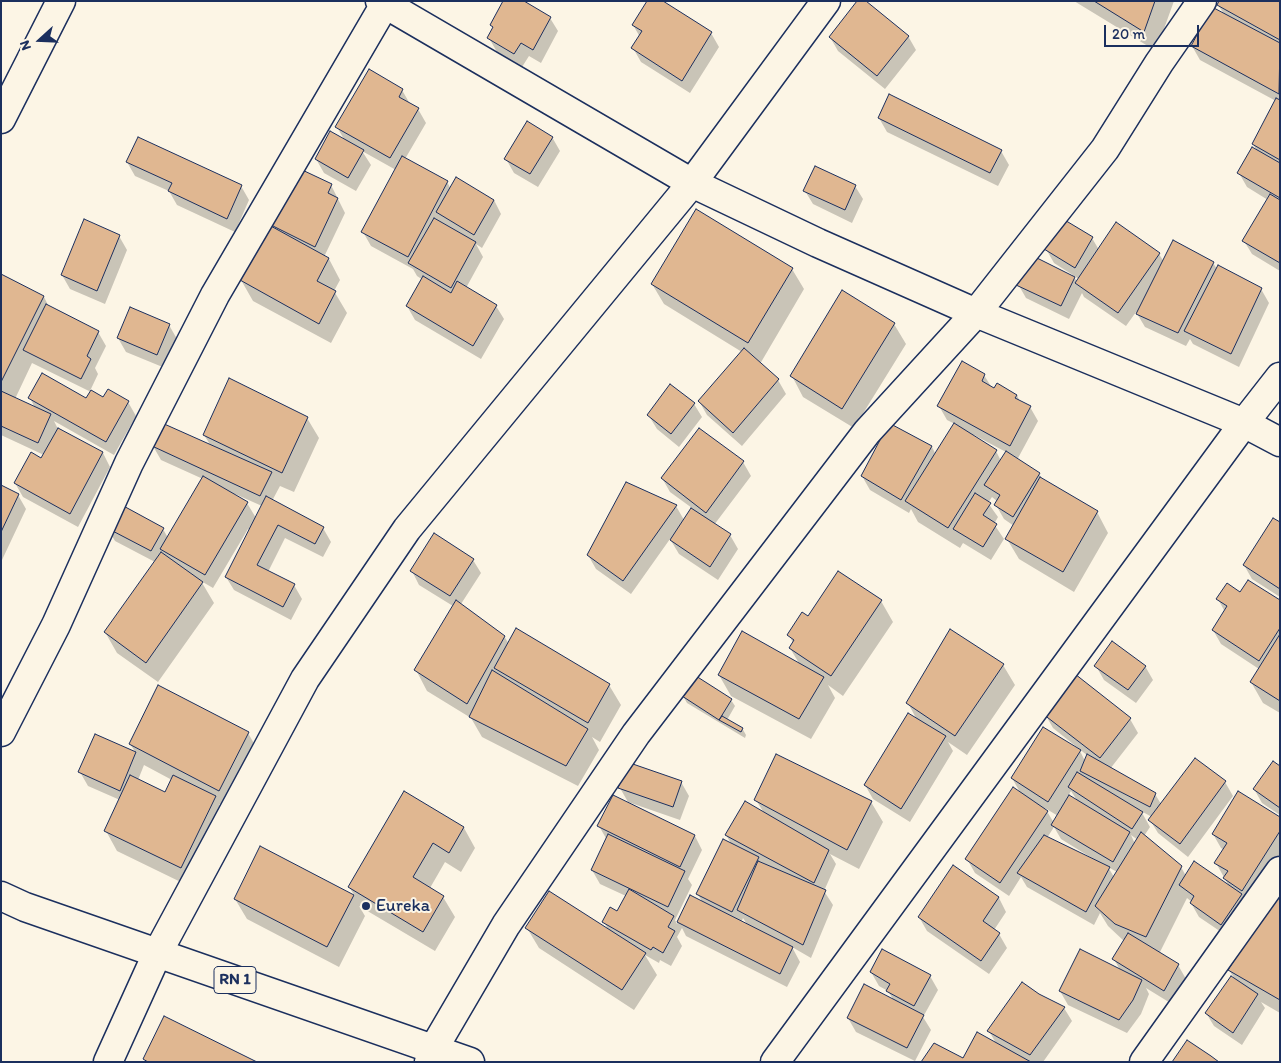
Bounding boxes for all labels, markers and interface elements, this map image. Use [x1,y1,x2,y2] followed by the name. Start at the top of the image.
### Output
[15,15,65,65] north arrow
[1106,15,1201,47] scale bar
[1112,25,1145,43] text: 20 m
[16,38,35,53] text: N
[376,895,430,917] place label: Eureka
[360,900,372,912] marker: Eureka
[214,966,256,994] road number: RN 1

